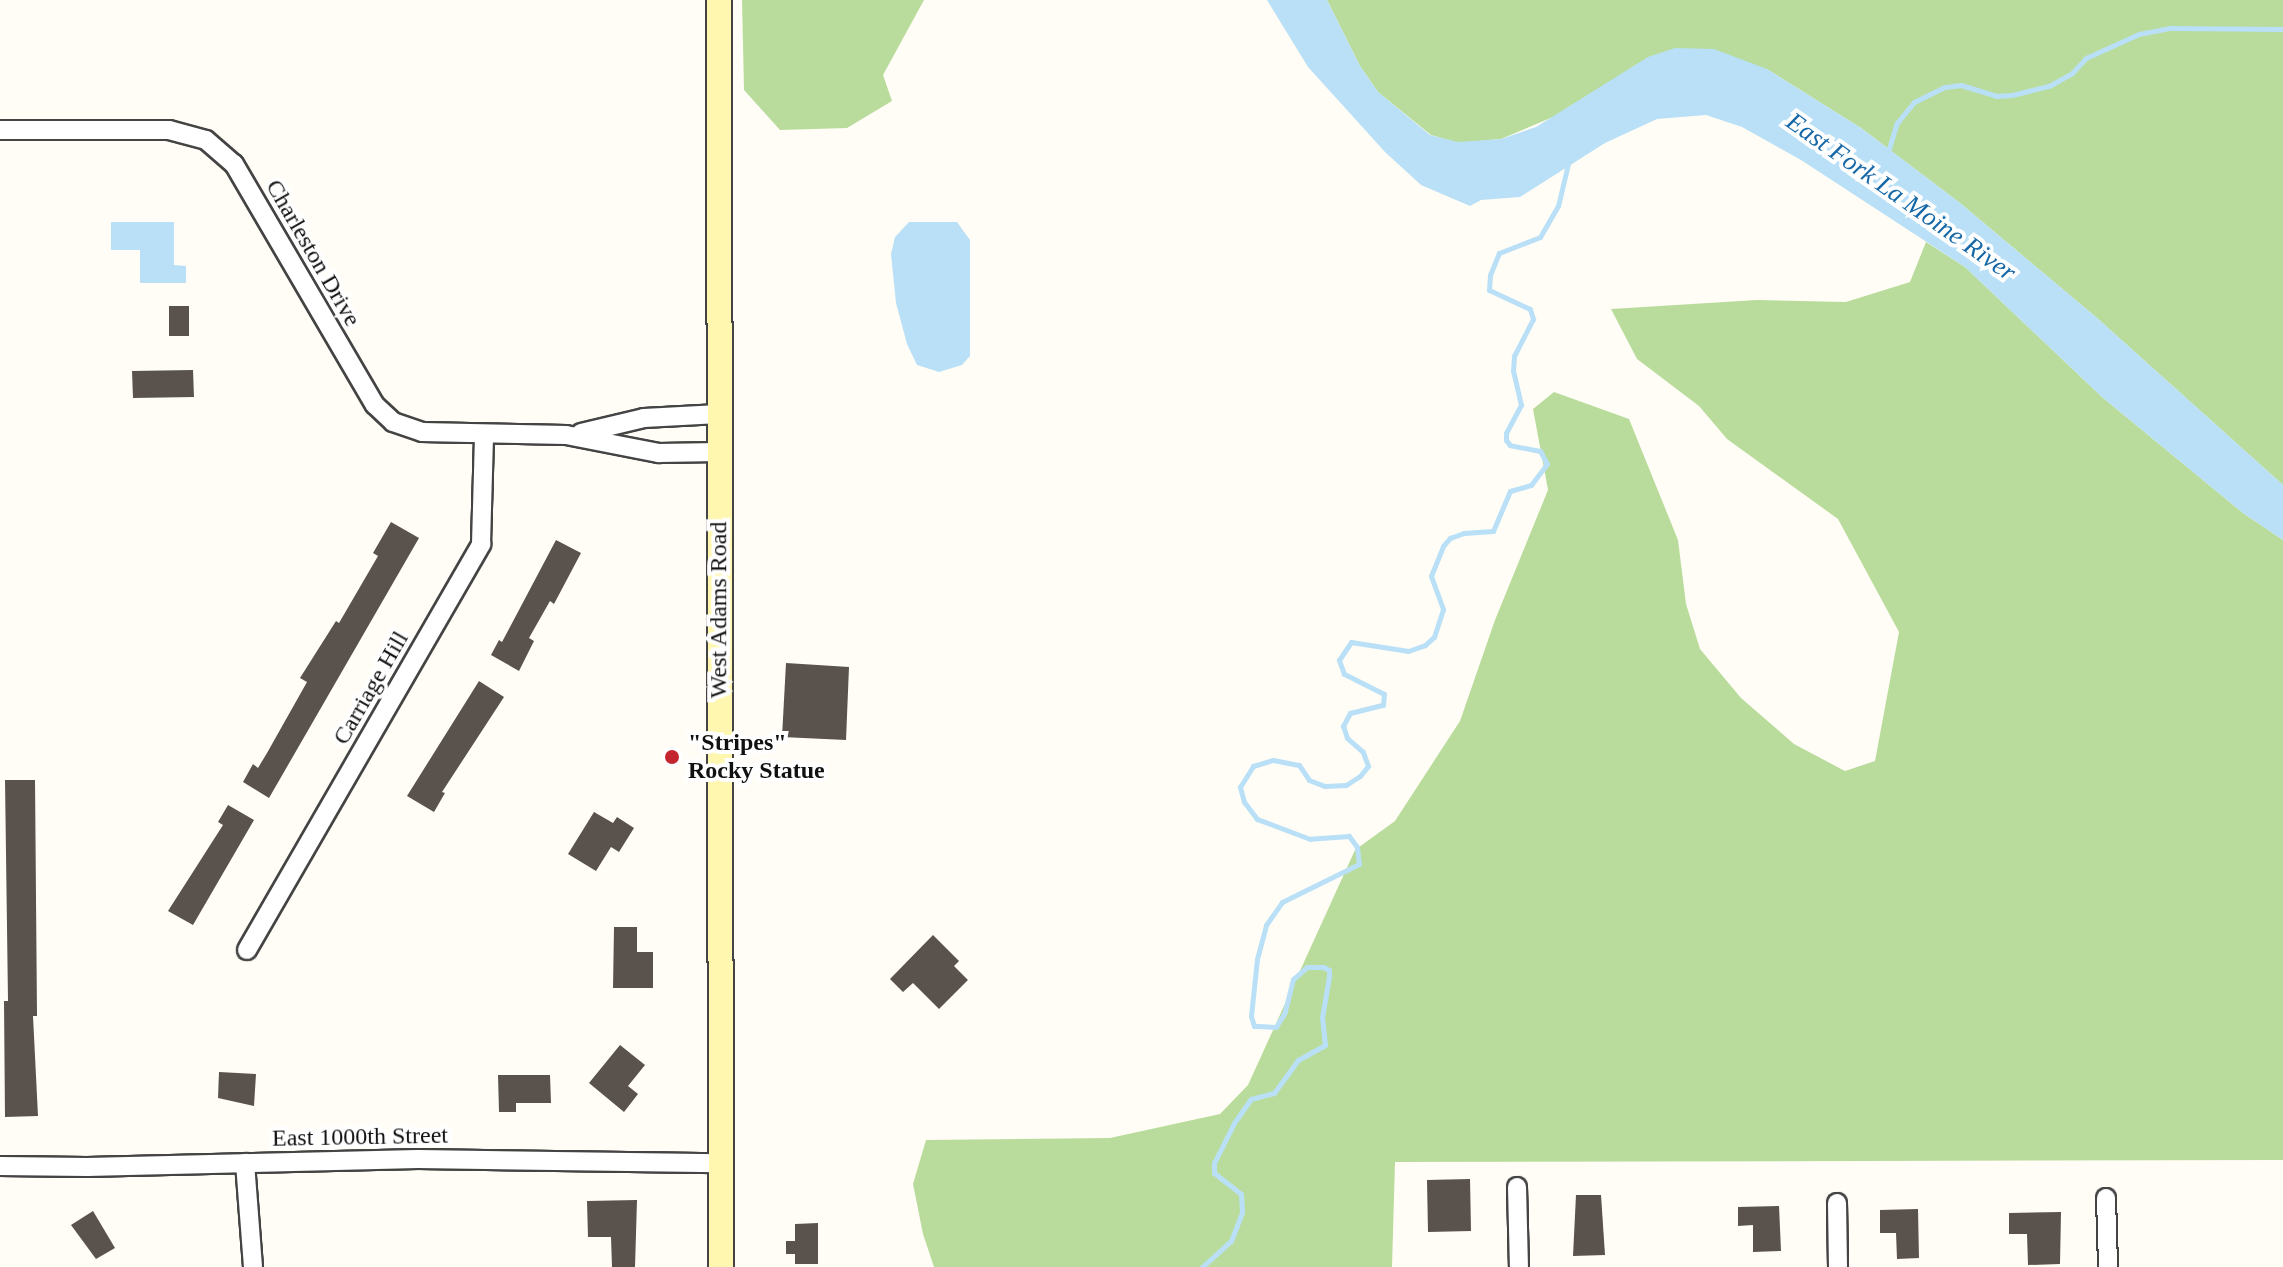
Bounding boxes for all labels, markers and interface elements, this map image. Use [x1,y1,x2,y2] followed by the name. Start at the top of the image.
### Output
[1780,106,2022,288] water label: East Fork La Moine River
[259,175,367,331] street label: Charleston Drive
[705,521,733,699] street label: West Adams Road
[327,626,415,750] street label: Carriage Hill
[688,729,825,785] place label: "Stripes" Rocky Statue
[663,748,681,766] marker: "Stripes" Rocky Statue
[272,1121,448,1153] street label: East 1000th Street

